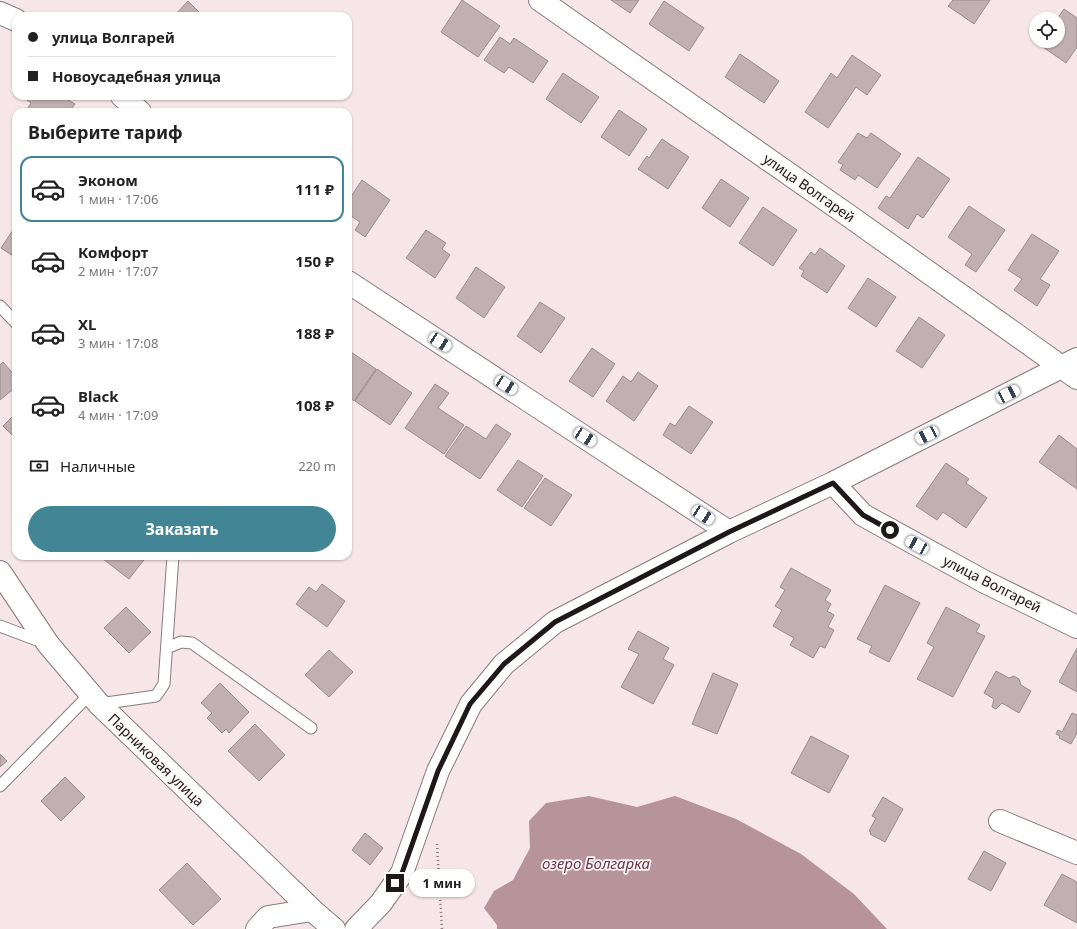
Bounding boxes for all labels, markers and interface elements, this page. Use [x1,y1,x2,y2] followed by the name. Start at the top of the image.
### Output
[1029,12,1065,48] map controls
[1029,12,1065,48] button: locate
[52,27,175,47] text: улица Волгарей
[52,66,221,86] text: Новоусадебная улица
[28,120,183,144] text: Выберите тариф
[760,149,859,226] street label: улица Волгарей
[78,170,138,190] text: Эконом
[30,171,66,207] icon: car
[295,179,334,199] text: 111 ₽
[78,190,158,208] text: 1 мин · 17:06
[78,242,148,262] text: Комфорт
[30,243,66,279] icon: car
[295,251,334,271] text: 150 ₽
[78,262,158,280] text: 2 мин · 17:07
[78,314,96,334] text: XL
[30,315,66,351] icon: car
[295,323,334,343] text: 188 ₽
[427,330,453,354] car
[78,334,158,352] text: 3 мин · 17:08
[493,373,519,397] car
[995,383,1021,405] car
[78,386,118,406] text: Black
[30,387,66,423] icon: car
[295,395,334,415] text: 108 ₽
[78,406,158,424] text: 4 мин · 17:09
[914,424,940,446] car
[572,425,598,449] car
[28,455,50,477] icon: cash
[60,456,135,476] text: Наличные
[298,457,336,475] text: 220 m
[690,503,716,527] car
[28,506,336,552] button: Заказать
[881,521,899,539] route start
[904,534,930,556] car
[940,551,1045,616] street label: улица Волгарей
[104,709,208,810] street label: Парниковая улица
[542,853,650,873] water label: озеро Болгарка
[409,869,475,897] callout: 1 мин
[386,874,404,892] route end
[423,874,462,892] text: 1 мин

